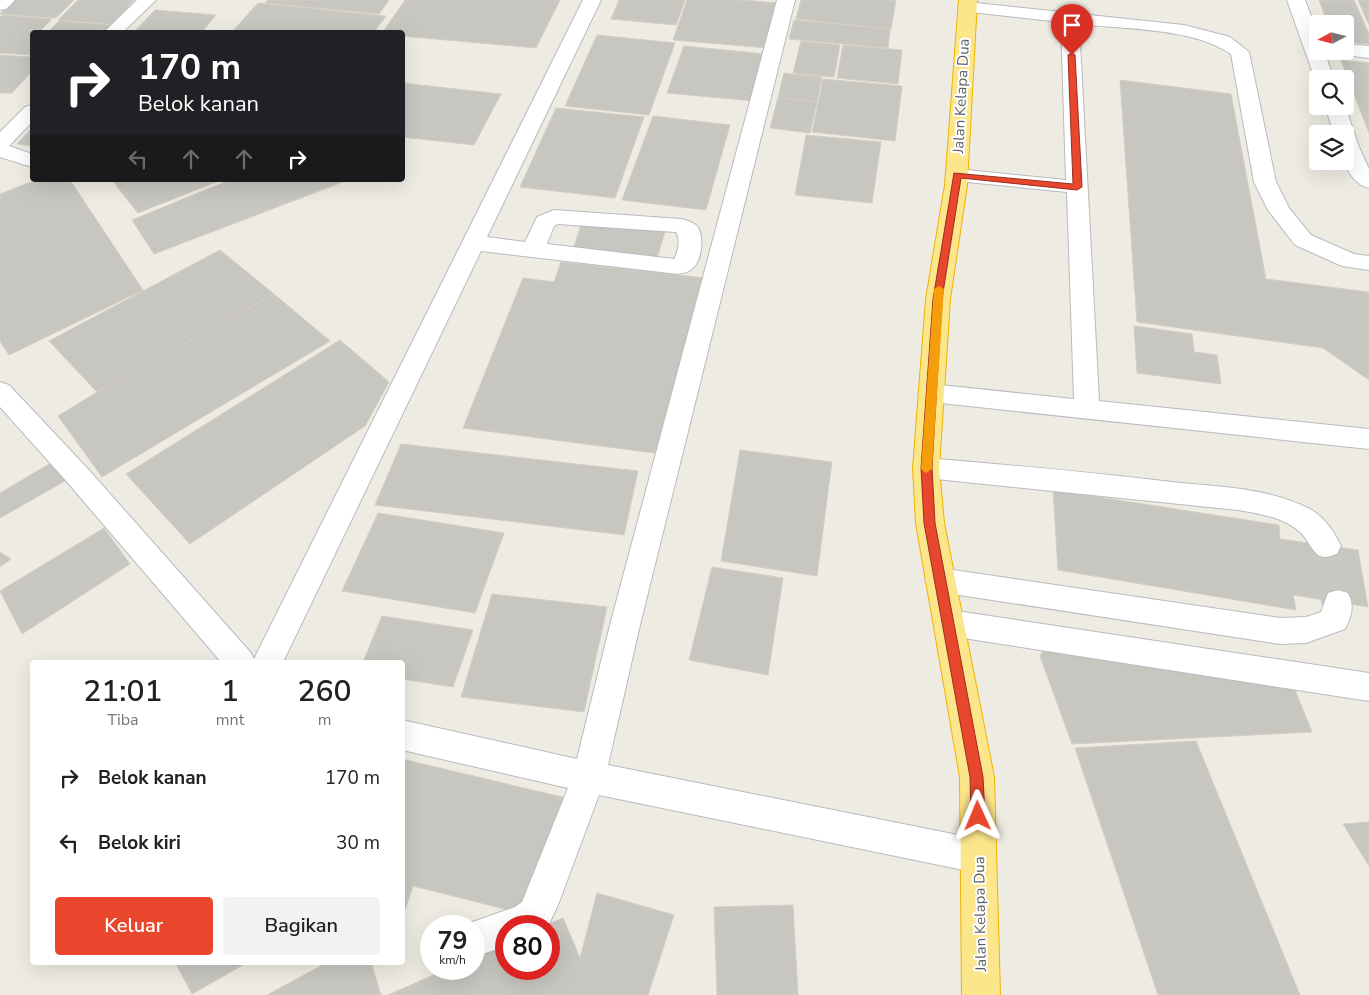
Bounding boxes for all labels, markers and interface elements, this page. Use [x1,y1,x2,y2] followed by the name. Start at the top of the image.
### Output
[1051,4,1093,55] pin
[1058,11,1086,39] icon: arrive
[1309,15,1354,60] north arrow
[1309,15,1354,170] map controls
[948,38,974,155] street label: Jalan Kelapa Dua
[138,44,241,91] text: 170 m
[55,50,120,115] icon: right
[1309,70,1354,115] button: search
[138,89,259,119] text: Belok kanan
[1309,125,1354,170] button: layers
[124,145,152,173] icon: left
[177,145,205,173] icon: ahead
[230,145,258,173] icon: ahead
[283,145,311,173] icon: right
[83,671,162,712] text: 21:01
[221,671,239,712] text: 1
[298,671,352,712] text: 260
[107,709,139,731] text: Tiba
[216,709,244,731] text: mnt
[318,709,331,731] text: m
[55,764,83,792] icon: right
[98,765,207,791] text: Belok kanan
[325,765,380,791] text: 170 m
[951,789,1003,841] position arrow
[55,829,83,857] icon: left
[98,830,181,856] text: Belok kiri
[336,830,380,856] text: 30 m
[969,856,991,973] street label: Jalan Kelapa Dua
[55,897,213,955] button: Keluar
[223,897,380,955] button: Bagikan
[495,915,560,980] speed limit sign: 80
[437,924,468,958] text: 79
[439,952,466,968] text: km/h

